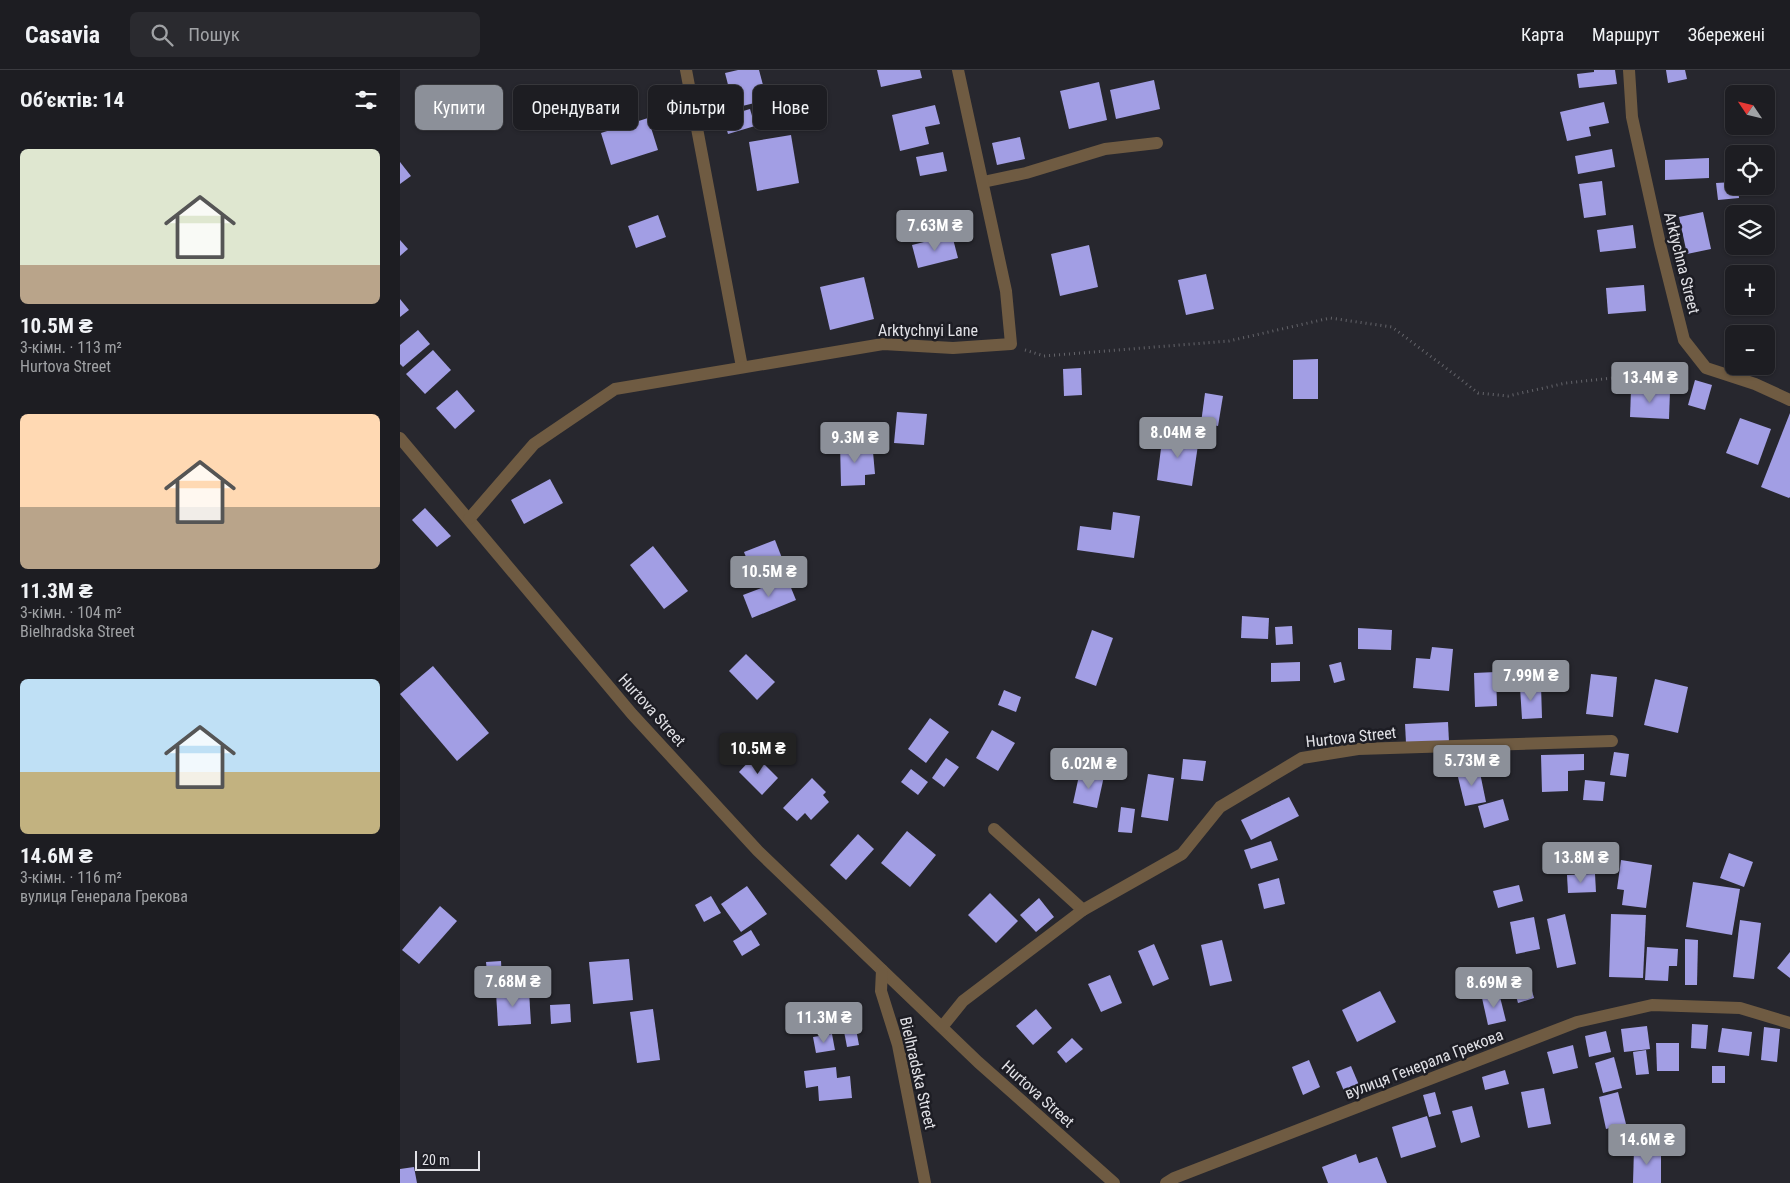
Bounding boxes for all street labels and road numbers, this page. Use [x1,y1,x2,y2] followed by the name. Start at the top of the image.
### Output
[1660,210,1704,316] street label: Arktychna Street
[878,321,978,340] street label: Arktychnyi Lane
[615,670,690,750] street label: Hurtova Street
[1305,723,1397,751] street label: Hurtova Street
[896,1015,940,1131] street label: Bielhradska Street
[1342,1025,1506,1103] street label: вулиця Генерала Грекова
[998,1057,1078,1132] street label: Hurtova Street

